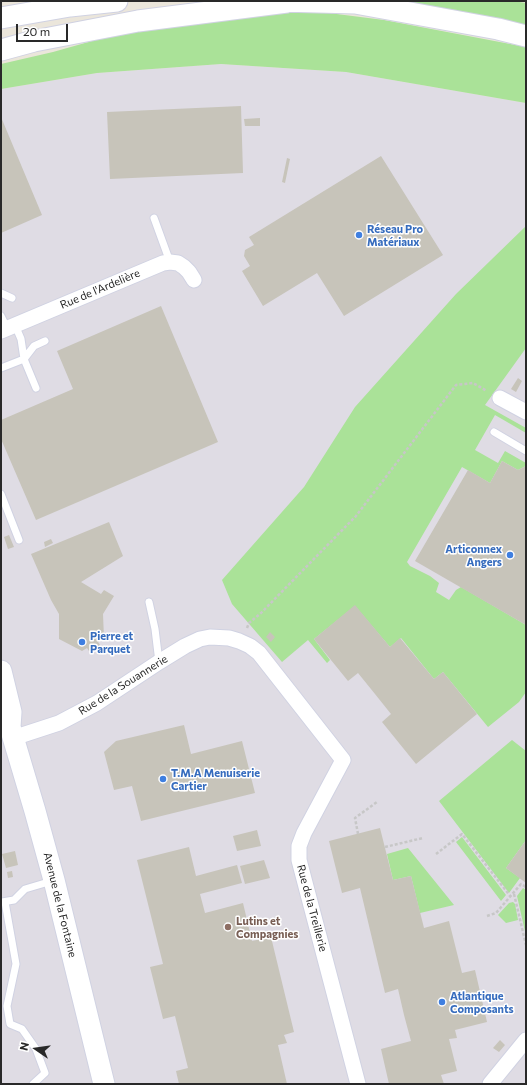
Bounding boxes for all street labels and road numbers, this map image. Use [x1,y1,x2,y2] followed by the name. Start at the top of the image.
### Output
[58,266,142,312] street label: Rue de l'Ardelière
[76,652,170,718] street label: Rue de la Souannerie
[41,851,79,959] street label: Avenue de la Fontaine
[294,863,330,953] street label: Rue de la Treillerie

